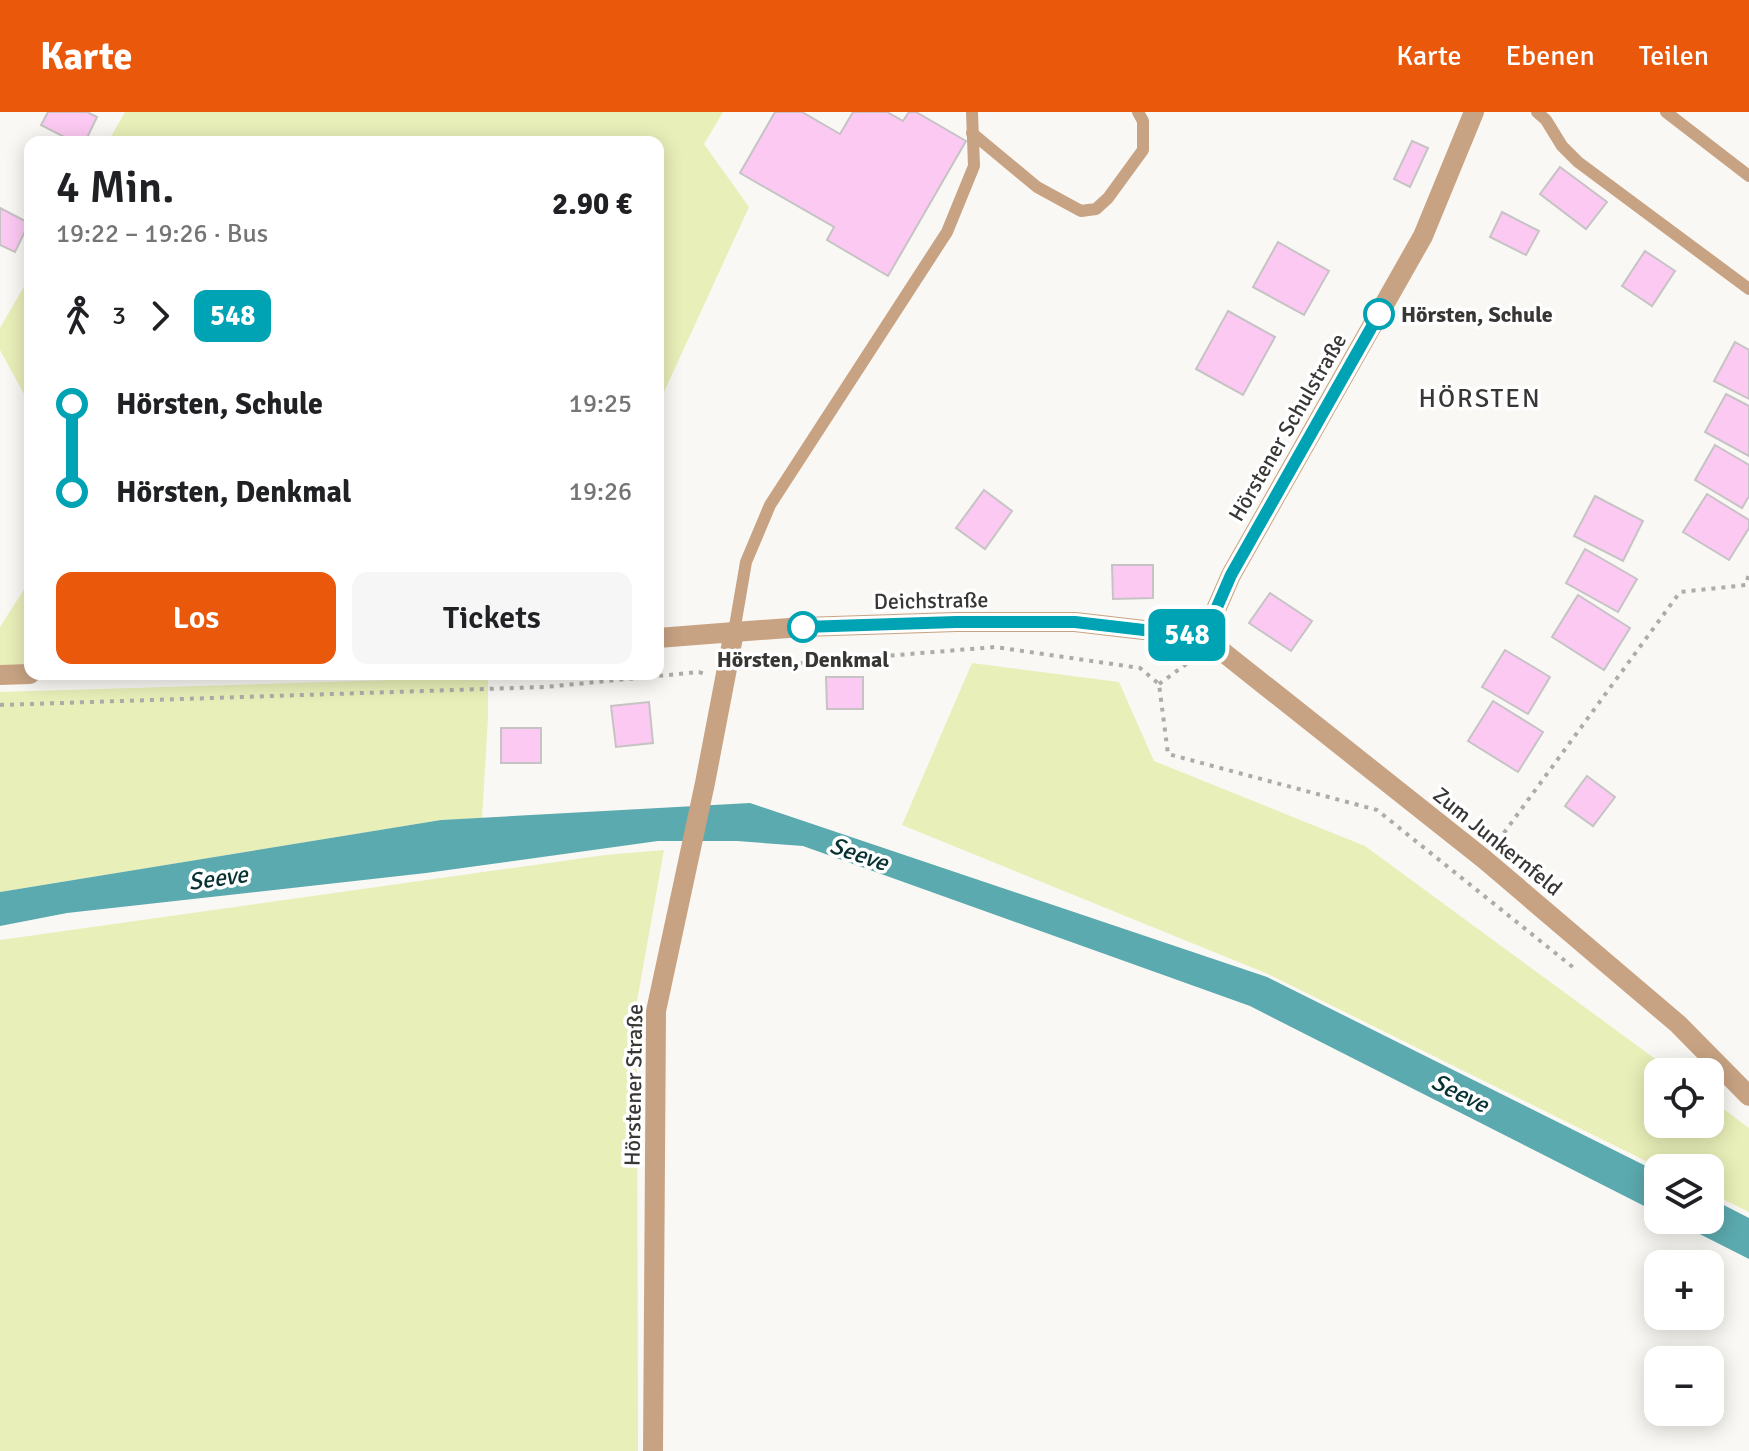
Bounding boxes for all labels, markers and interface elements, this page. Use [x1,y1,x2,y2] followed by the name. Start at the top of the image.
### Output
[40,33,132,80] text: Karte
[1396,39,1462,73] text: Karte
[1506,39,1595,73] text: Ebenen
[1639,39,1709,73] text: Teilen
[56,161,174,215] text: 4 Min.
[552,186,632,223] text: 2.90 €
[56,218,268,250] text: 19:22 – 19:26 · Bus
[56,294,100,338] icon: walk
[138,294,182,338] icon: forward
[210,299,255,333] text: 548
[1364,299,1394,329] marker: Hörsten, Schule
[112,300,126,332] text: 3
[1401,301,1553,328] place label: Hörsten, Schule
[1223,328,1352,526] street label: Hörstener Schulstraße
[1418,383,1542,415] district label: HÖRSTEN
[116,386,323,423] text: Hörsten, Schule
[569,388,632,420] text: 19:25
[116,474,351,511] text: Hörsten, Denkmal
[569,476,632,508] text: 19:26
[56,572,336,664] button: Los
[352,572,632,664] button: Tickets
[873,586,989,615] street label: Deichstraße
[1141,609,1233,661] line badge: 548
[788,612,818,642] marker: Hörsten, Denkmal
[1164,618,1210,652] text: 548
[717,646,889,673] place label: Hörsten, Denkmal
[1428,781,1568,902] street label: Zum Junkernfeld
[826,830,893,878] water label: Seeve
[186,859,251,897] water label: Seeve
[619,1004,648,1166] street label: Hörstener Straße
[1644,1058,1724,1426] map controls
[1644,1058,1724,1138] button: locate
[1427,1066,1494,1120] water label: Seeve
[1644,1154,1724,1234] button: layers
[1644,1250,1724,1330] button: +
[1644,1346,1724,1426] button: −

